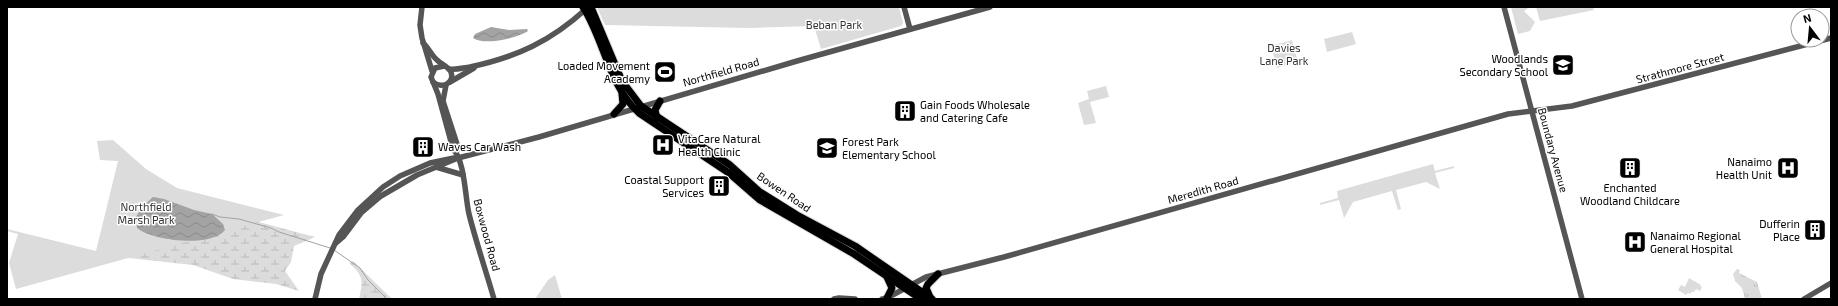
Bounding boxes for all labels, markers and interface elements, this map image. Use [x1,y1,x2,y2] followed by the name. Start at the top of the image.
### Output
[1790,8,1830,48] north arrow
[1801,11,1813,25] text: N
[806,18,863,31] park label: Beban Park
[1260,41,1309,67] park label: Davies Lane Park
[1635,50,1725,85] street label: Strathmore Street
[1460,52,1549,78] place label: Woodlands Secondary School
[1550,52,1576,78] school or university icon: Woodlands Secondary School
[681,54,761,89] street label: Northfield Road
[557,59,650,85] place label: Loaded Movement Academy
[652,59,678,85] sports icon: Loaded Movement Academy
[892,98,918,124] building icon: Gain Foods Wholesale and Catering Cafe
[920,98,1030,124] place label: Gain Foods Wholesale and Catering Cafe
[1536,106,1571,194] street label: Boundary Avenue
[650,132,676,158] hospital icon: VitaCare Natural Health Clinic
[678,132,761,158] place label: VitaCare Natural Health Clinic
[410,134,436,160] building icon: Waves Car Wash
[814,135,840,161] school or university icon: Forest Park Elementary School
[842,135,936,161] place label: Forest Park Elementary School
[438,140,521,153] place label: Waves Car Wash
[1617,155,1643,181] building icon: Enchanted Woodland Childcare
[1716,155,1772,181] place label: Nanaimo Health Unit
[1775,155,1801,181] hospital icon: Nanaimo Health Unit
[755,169,814,214] street label: Bowen Road
[624,173,704,199] place label: Coastal Support Services
[706,173,732,199] building icon: Coastal Support Services
[1166,173,1240,206] street label: Meredith Road
[1580,181,1680,207] place label: Enchanted Woodland Childcare
[472,197,503,272] street label: Boxwood Road
[117,200,175,226] park label: Northfield Marsh Park
[1759,217,1800,243] place label: Dufferin Place
[1802,217,1828,243] building icon: Dufferin Place
[1622,229,1648,255] hospital icon: Nanaimo Regional General Hospital
[1650,229,1741,255] place label: Nanaimo Regional General Hospital

